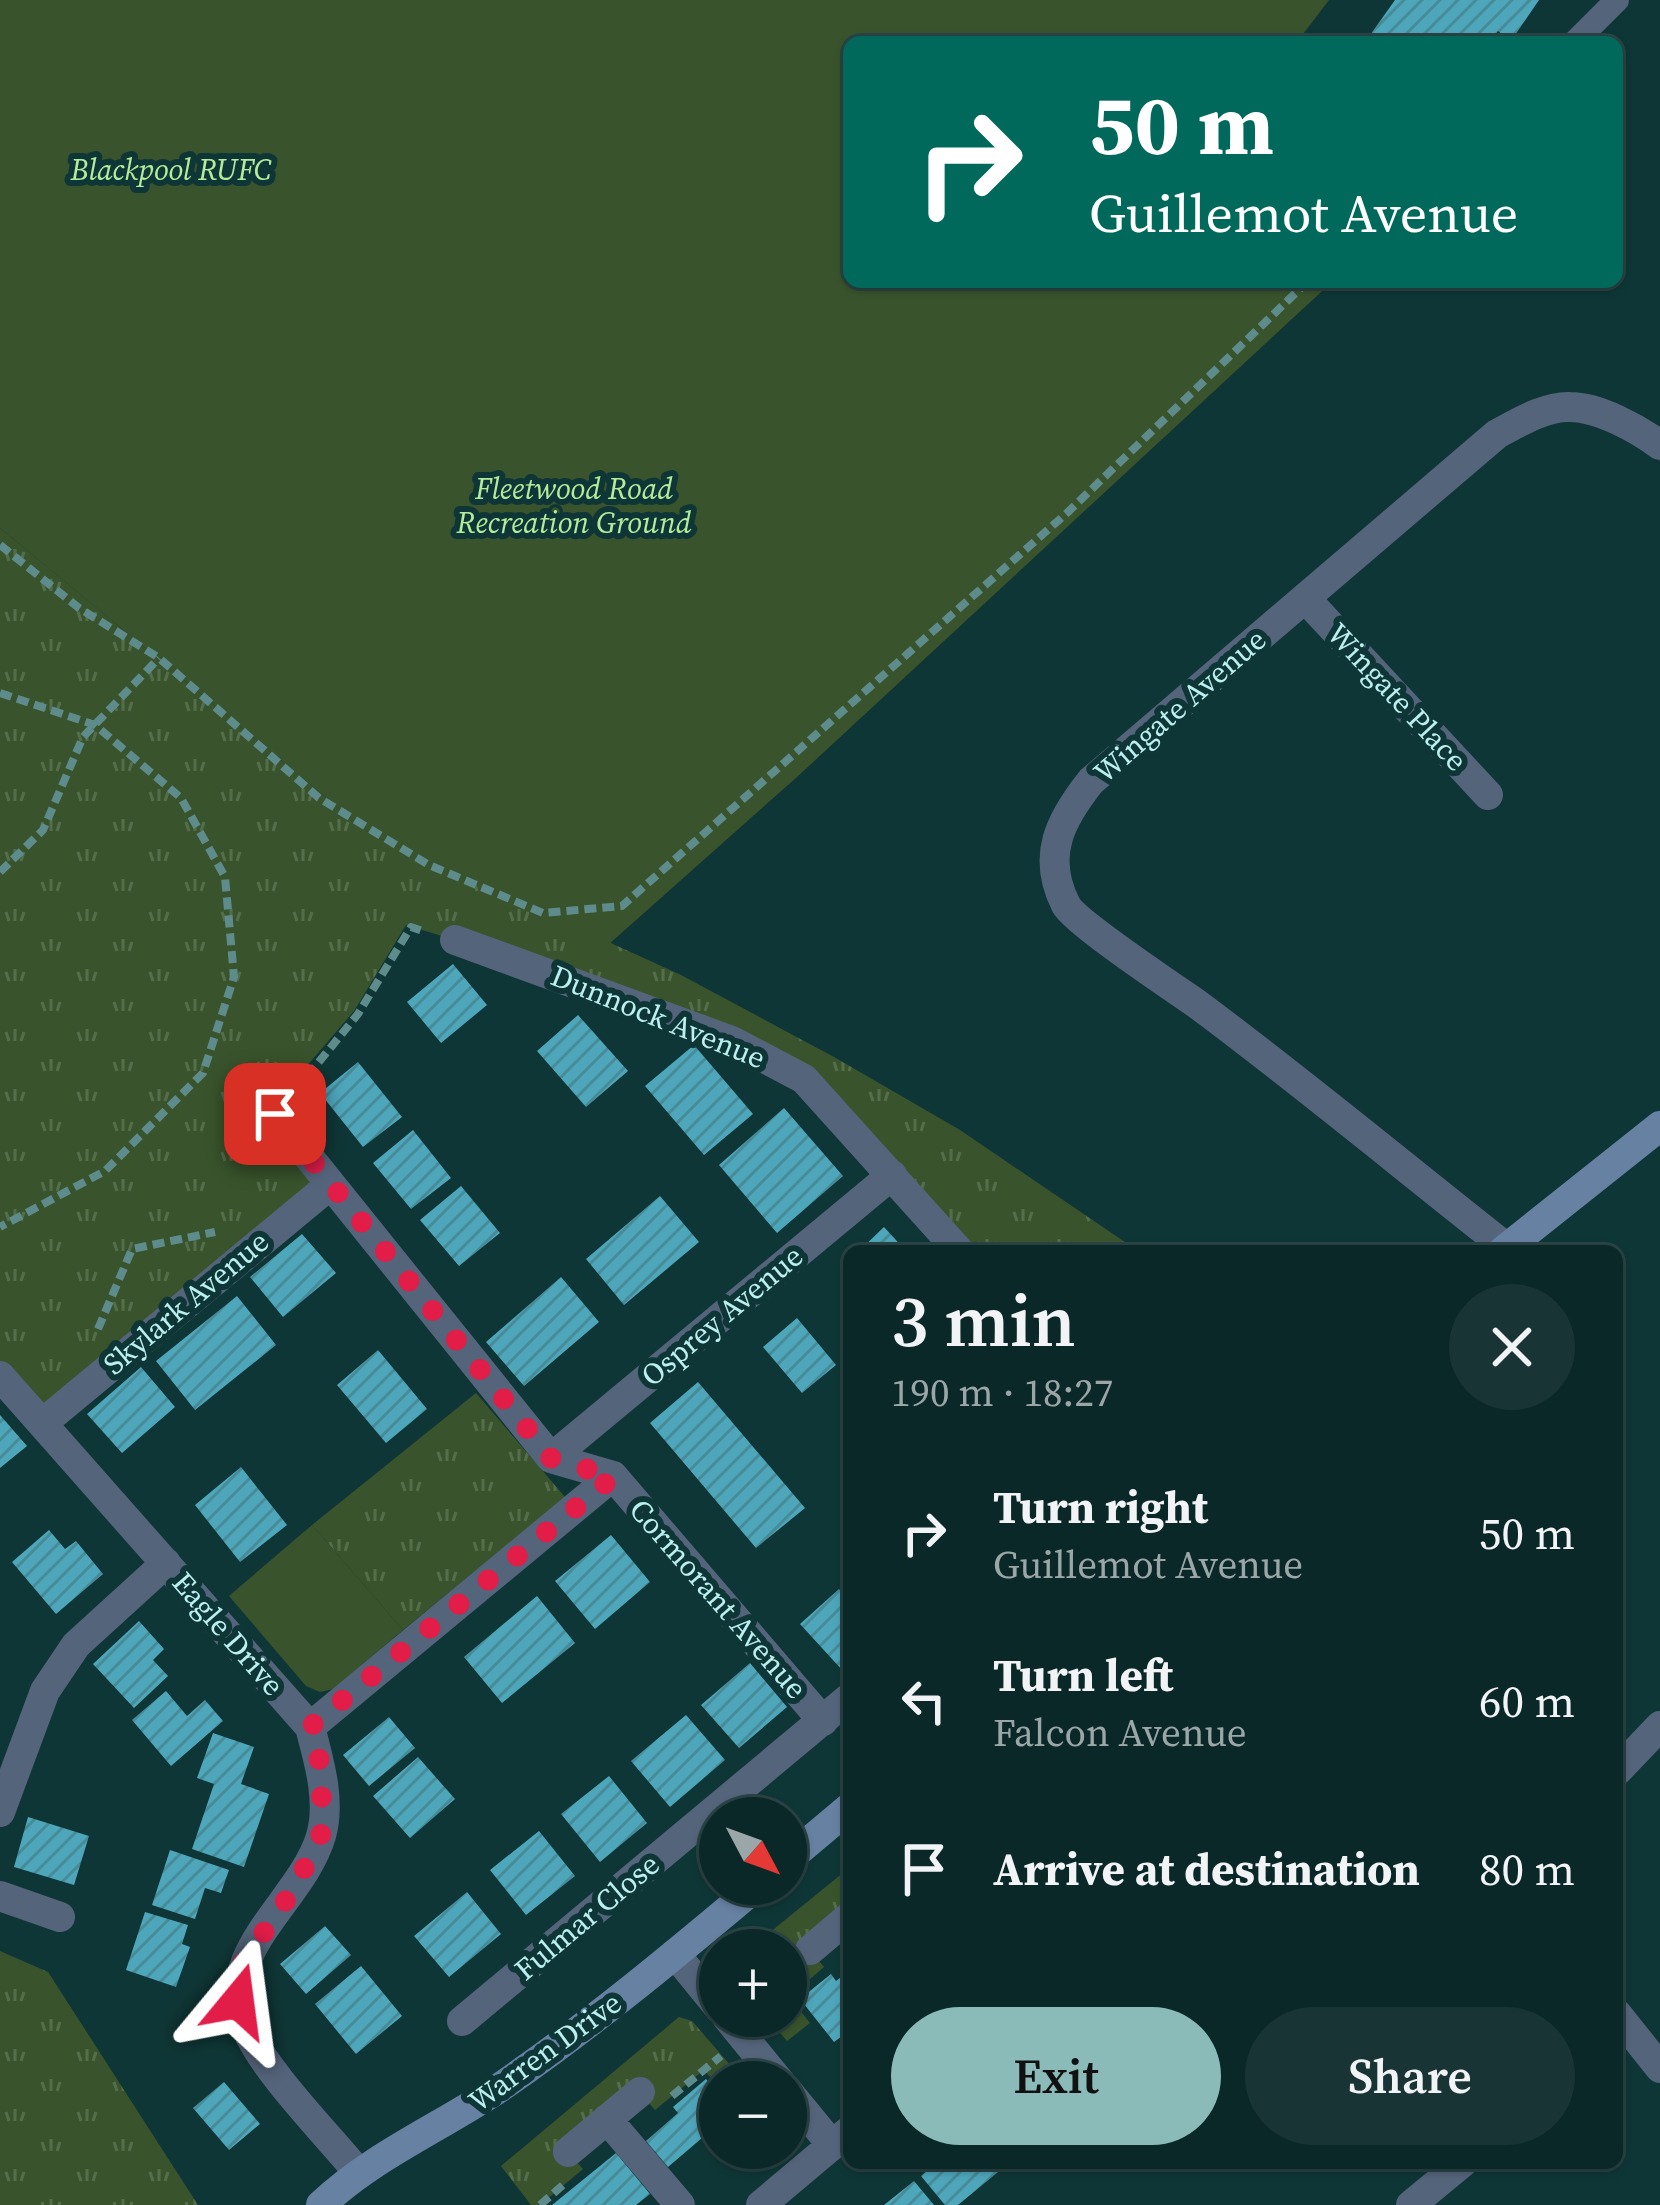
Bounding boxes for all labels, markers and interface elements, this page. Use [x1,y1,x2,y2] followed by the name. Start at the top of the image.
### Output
[1089,67,1274,182] text: 50 m
[891,84,1047,240] icon: right
[70,149,272,190] park label: Blackpool RUFC
[1089,176,1518,250] text: Guillemot Avenue
[455,468,692,543] park label: Fleetwood Road Recreation Ground
[1318,614,1477,780] street label: Wingate Place
[1085,619,1275,792] street label: Wingate Avenue
[545,955,771,1078] street label: Dunnock Avenue
[224,1063,326,1165] pin
[242,1081,308,1147] icon: arrive
[94,1221,277,1384] street label: Skylark Avenue
[632,1236,811,1395] street label: Osprey Avenue
[891,1271,1076,1370] text: 3 min
[1449,1284,1575,1410] button: close
[891,1366,1113,1419] text: 190 m · 18:27
[993,1476,1208,1538] text: Turn right
[620,1490,817,1707] street label: Cormorant Avenue
[891,1500,957,1566] icon: right
[1479,1502,1575,1564] text: 50 m
[993,1538,1303,1591] text: Guillemot Avenue
[163,1563,294,1704] street label: Eagle Drive
[993,1644,1173,1706] text: Turn left
[891,1668,957,1734] icon: left
[1479,1670,1575,1732] text: 60 m
[993,1706,1247,1759] text: Falcon Avenue
[699,1797,807,1905] north arrow
[699,1797,807,2169] map controls
[891,1836,957,1902] icon: arrive
[993,1838,1420,1900] text: Arrive at destination
[1479,1838,1575,1900] text: 80 m
[505,1844,668,1989] street label: Fulmar Close
[699,1929,807,2037] button: +
[175,1938,301,2064] position arrow
[460,1982,629,2121] street label: Warren Drive
[891,2007,1221,2145] button: Exit
[1245,2007,1575,2145] button: Share
[699,2061,807,2169] button: −

